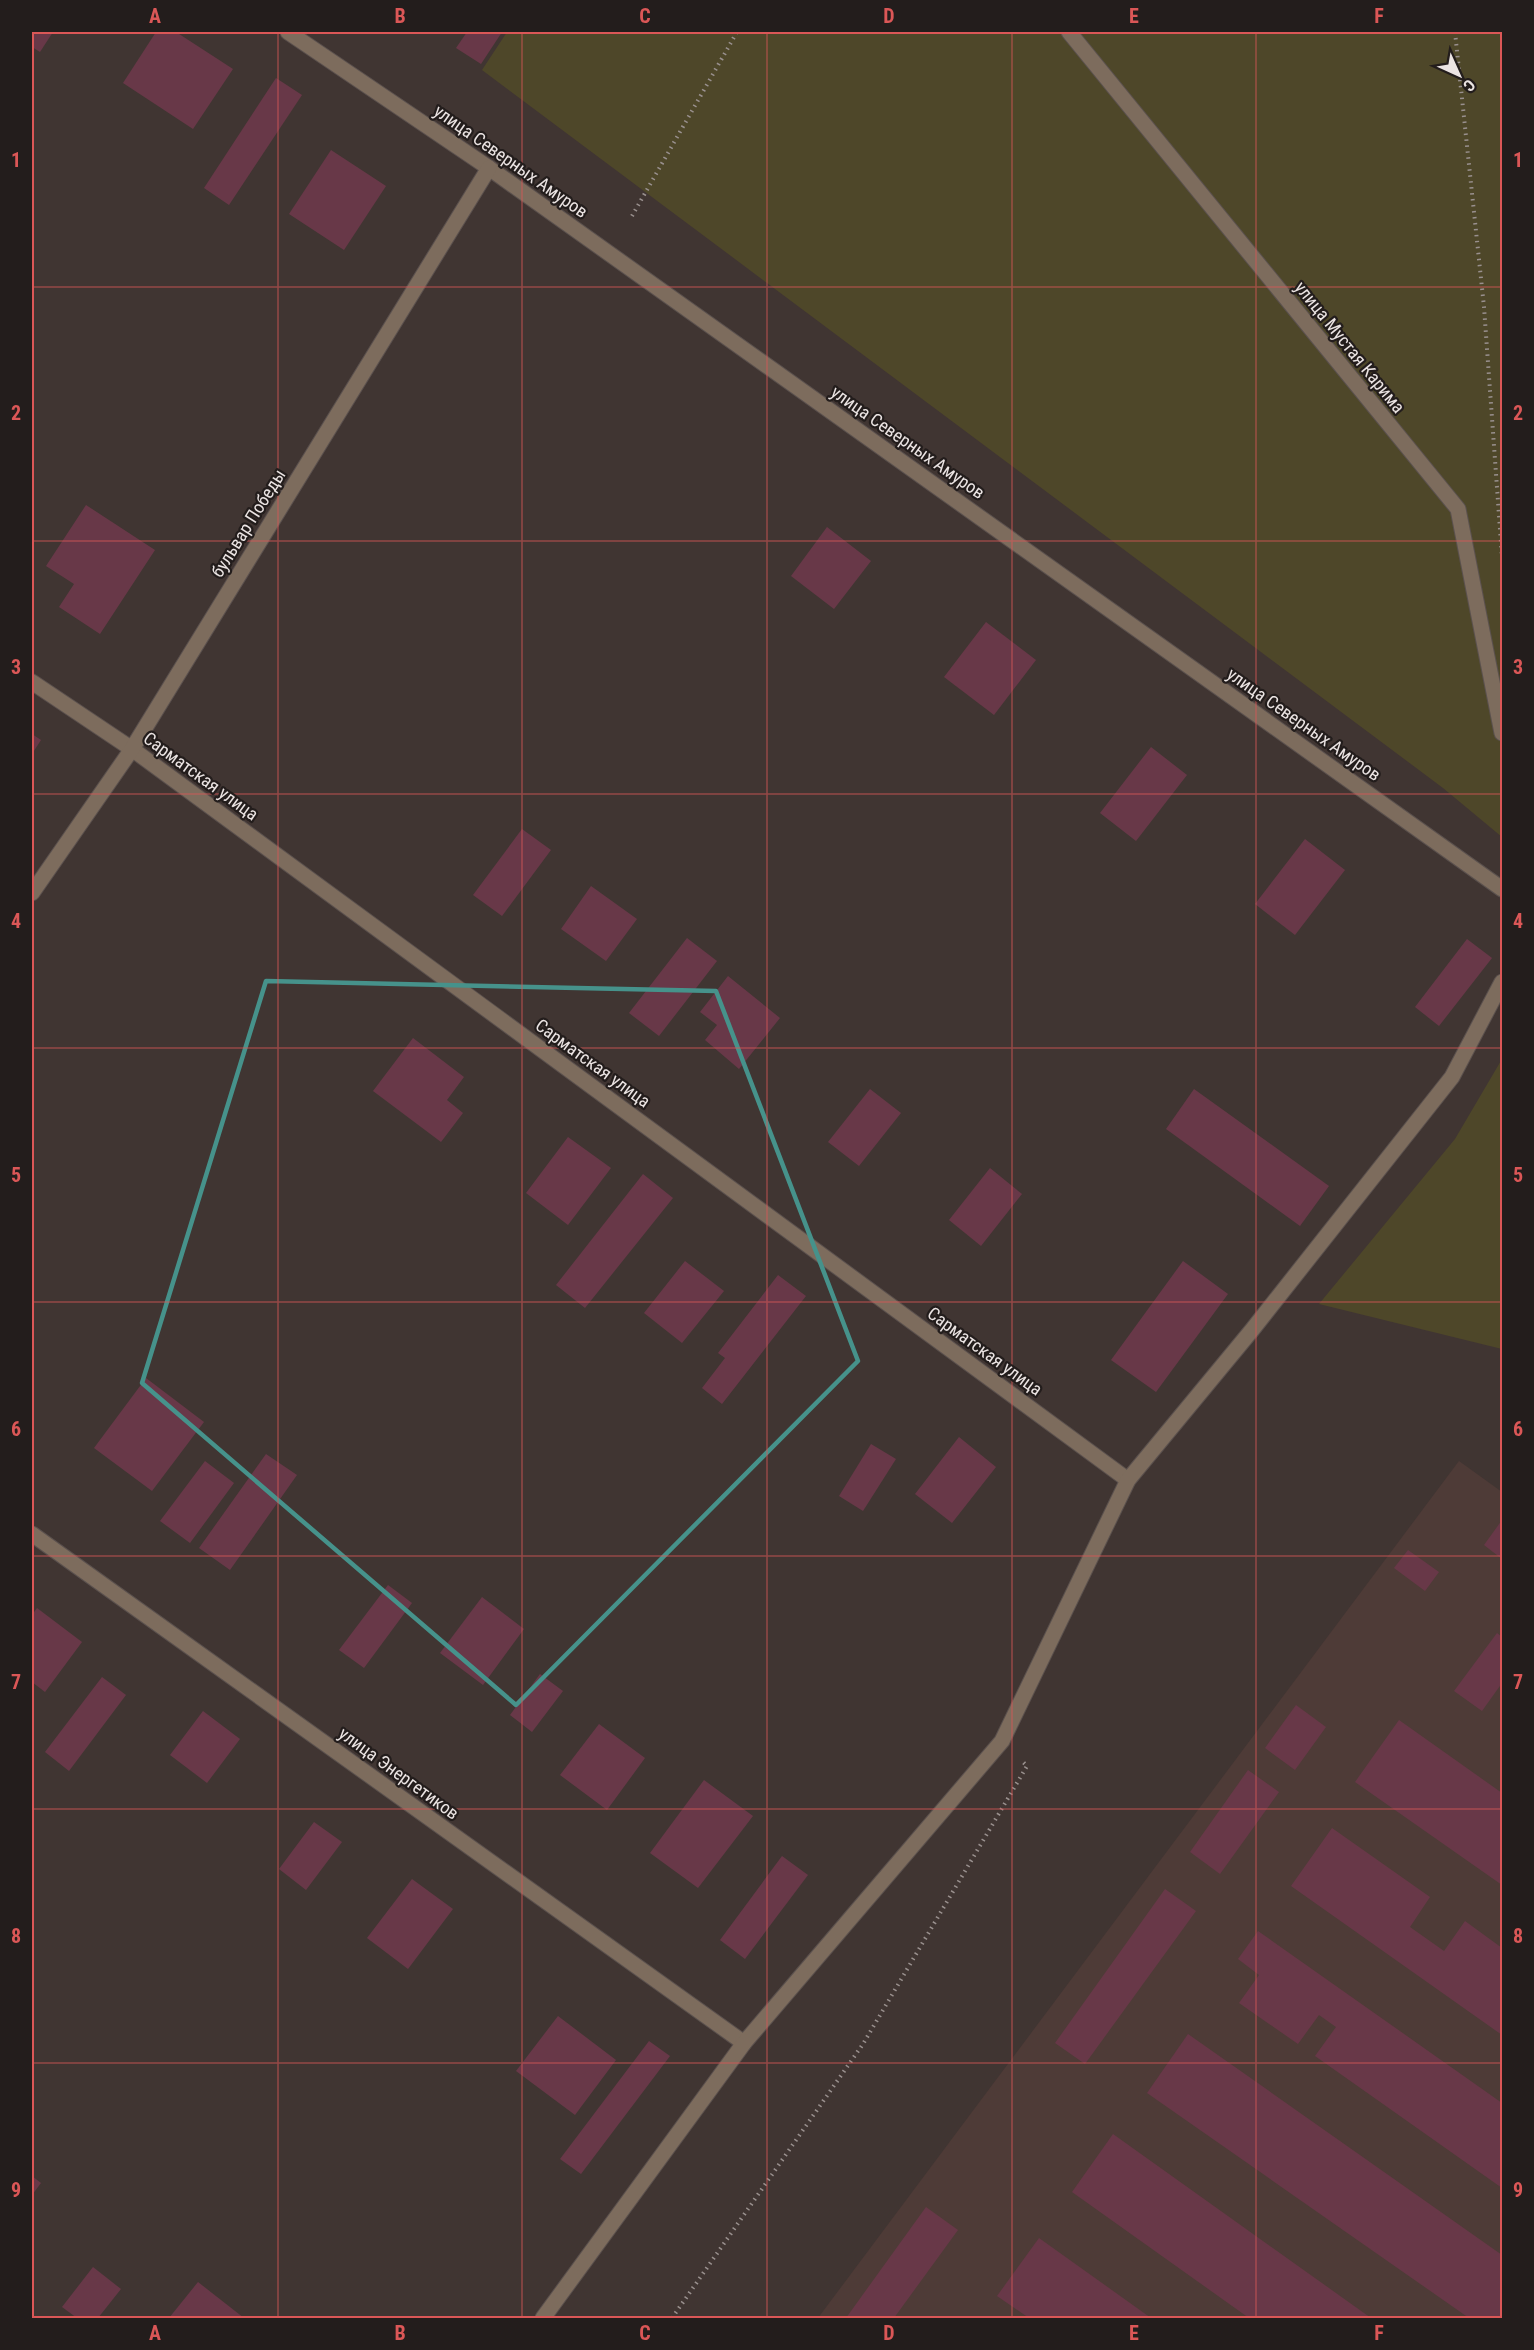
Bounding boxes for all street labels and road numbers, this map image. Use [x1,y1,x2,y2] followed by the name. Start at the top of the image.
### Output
[430,100,592,222] street label: улица Северных Амуров
[1291,277,1409,417] street label: улица Мустая Карима
[827,381,989,503] street label: улица Северных Амуров
[206,465,290,581] street label: бульвар Победы
[1223,663,1385,785] street label: улица Северных Амуров
[140,727,262,825] street label: Сарматская улица
[532,1014,654,1112] street label: Сарматская улица
[924,1302,1046,1400] street label: Сарматская улица
[335,1722,463,1824] street label: улица Энергетиков

